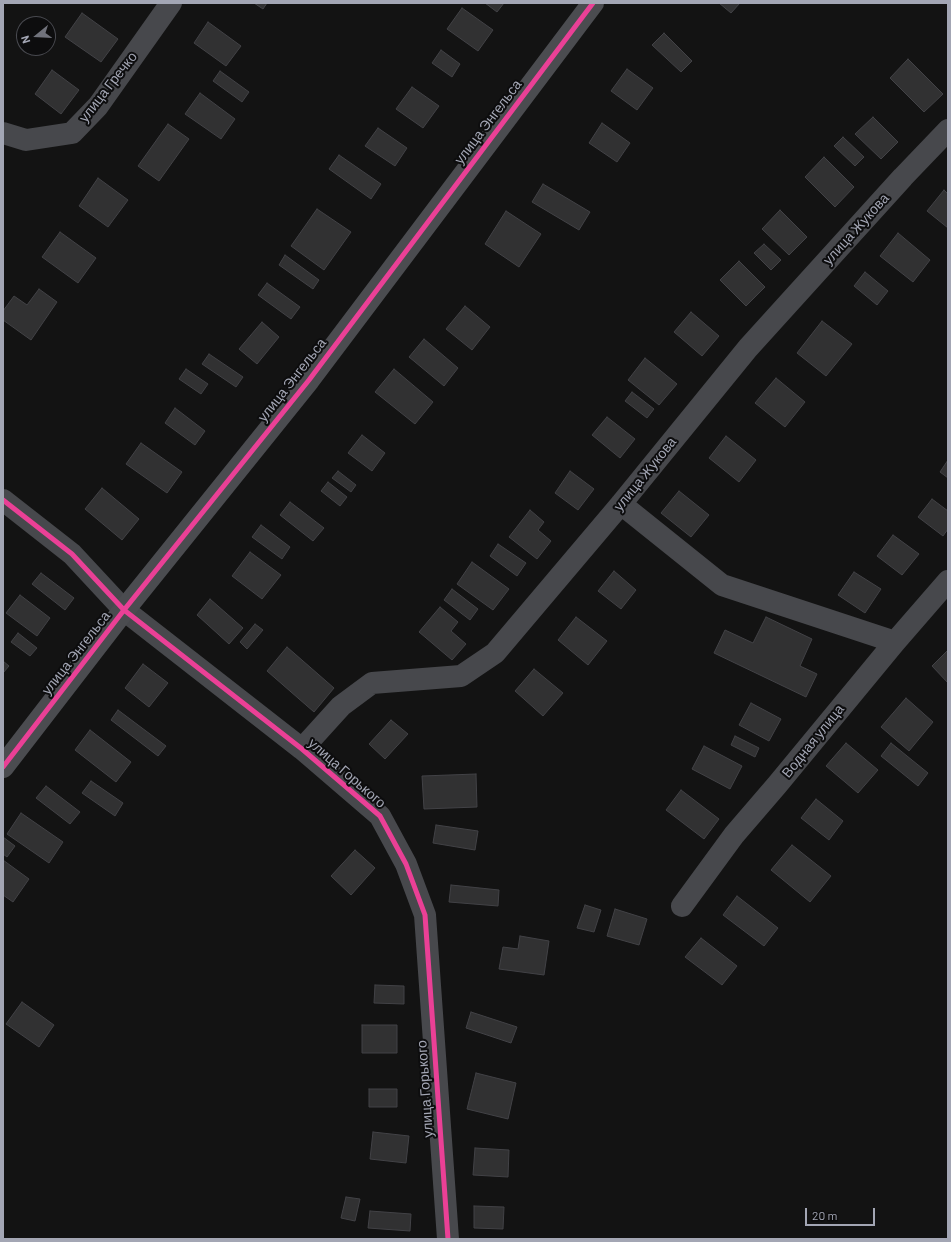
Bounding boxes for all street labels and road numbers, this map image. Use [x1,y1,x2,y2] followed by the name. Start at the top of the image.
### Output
[75,49,141,125] street label: улица Гречко
[451,76,525,168] street label: улица Энгельса
[820,190,892,268] street label: улица Жукова
[254,335,330,425] street label: улица Энгельса
[610,434,680,514] street label: улица Жукова
[38,608,114,698] street label: улица Энгельса
[778,701,848,781] street label: Водная улица
[305,735,389,811] street label: улица Горького
[413,1040,437,1138] street label: улица Горького

